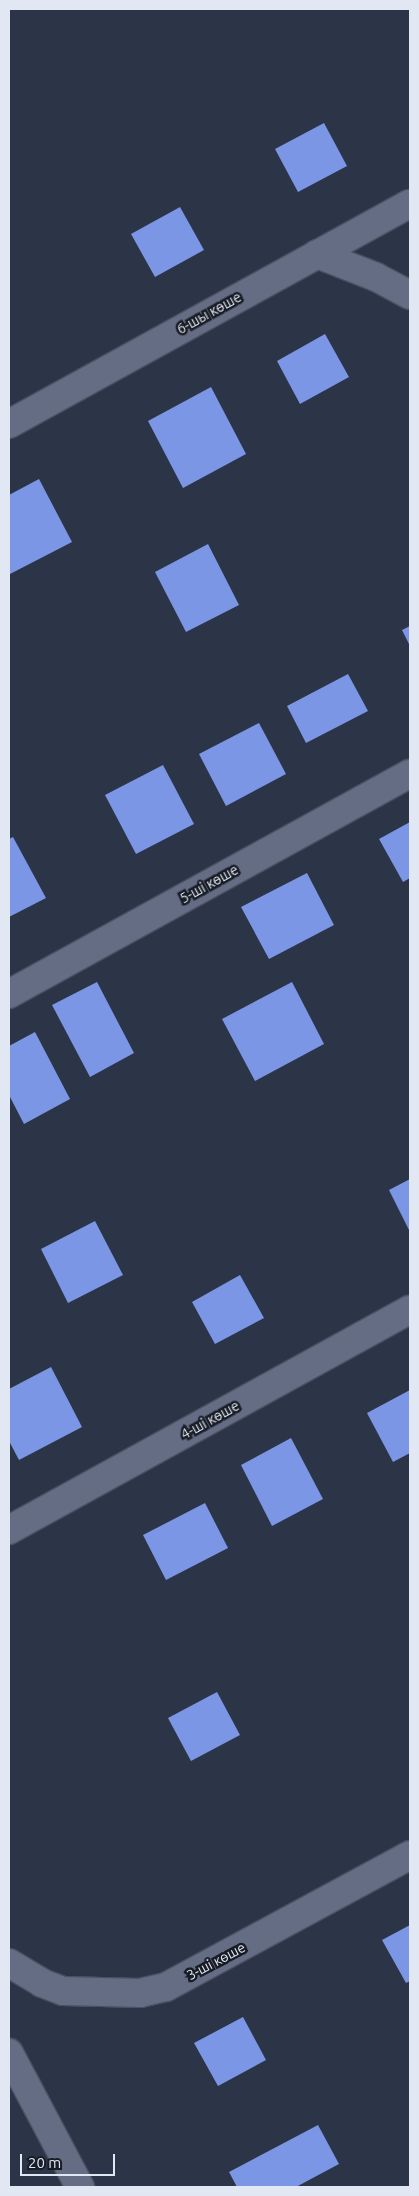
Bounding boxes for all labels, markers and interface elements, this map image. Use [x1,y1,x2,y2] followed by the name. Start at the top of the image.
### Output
[174,288,244,338] street label: 6-шы көше
[177,861,241,907] street label: 5-ші көше
[178,1397,242,1443] street label: 4-ші көше
[184,1939,248,1983] street label: 3-ші көше
[22,2144,118,2176] scale bar
[28,2154,61,2171] text: 20 m

